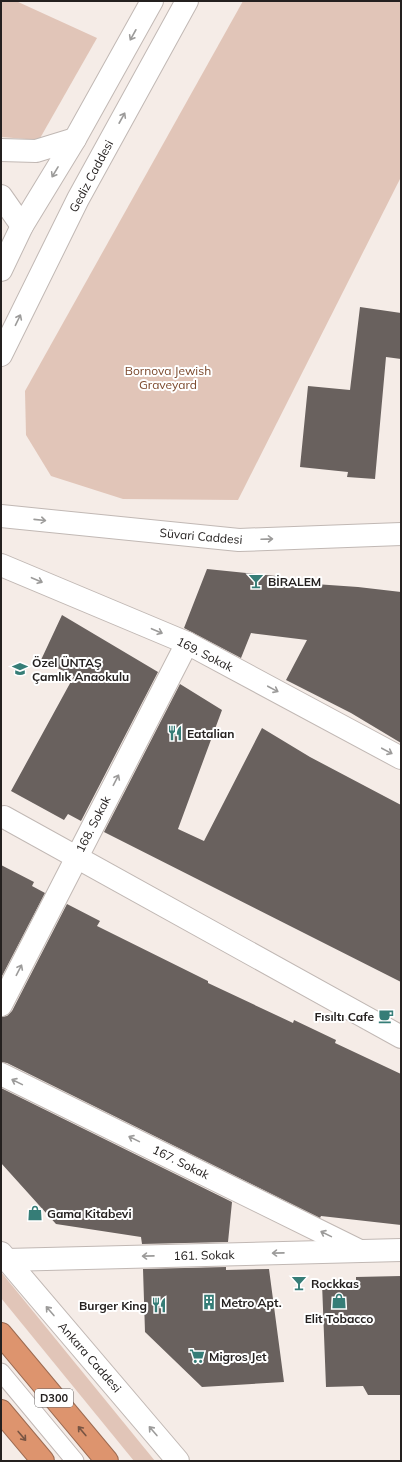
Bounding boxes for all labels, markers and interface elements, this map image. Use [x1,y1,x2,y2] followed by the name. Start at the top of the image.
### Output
[129,29,137,41] one-way arrow
[119,112,127,124] one-way arrow
[66,137,116,215] street label: Gediz Caddesi
[50,166,58,178] one-way arrow
[15,315,22,327] one-way arrow
[125,363,211,392] park label: Bornova Jewish Graveyard
[33,517,46,524] one-way arrow
[159,525,243,547] street label: Süvari Caddesi
[260,535,273,543] one-way arrow
[247,572,265,590] bar icon: BİRALEM
[268,574,321,589] place label: BİRALEM
[31,577,43,585] one-way arrow
[150,627,162,635] one-way arrow
[174,633,236,675] street label: 169. Sokak
[32,655,129,684] place label: Özel ÜNTAŞ Çamlık Anaokulu
[11,660,29,678] school or university icon: Özel ÜNTAŞ Çamlık Anaokulu
[267,686,279,694] one-way arrow
[166,724,184,742] restaurant icon: Eatalian
[187,726,234,741] place label: Eatalian
[381,747,393,755] one-way arrow
[113,774,120,786] one-way arrow
[72,793,114,855] street label: 168. Sokak
[15,964,23,976] one-way arrow
[377,1007,395,1025] cafe icon: Fısıltı Cafe
[315,1009,374,1024] place label: Fısıltı Cafe
[11,1078,23,1085] one-way arrow
[128,1135,140,1142] one-way arrow
[150,1142,213,1183] street label: 167. Sokak
[26,1204,44,1222] shop icon: Gama Kitabevi
[47,1206,132,1221] place label: Gama Kitabevi
[320,1230,332,1237] one-way arrow
[173,1247,236,1263] street label: 161. Sokak
[272,1249,285,1257] one-way arrow
[142,1253,155,1260] one-way arrow
[290,1274,308,1292] bar icon: Rockkas
[311,1276,359,1291] place label: Rockkas
[330,1292,348,1310] shop icon: Elit Tobacco
[200,1293,218,1311] building icon: Metro Apt.
[221,1295,282,1310] place label: Metro Apt.
[150,1296,168,1314] restaurant icon: Burger King
[79,1298,147,1313] place label: Burger King
[46,1306,55,1317] one-way arrow
[305,1311,373,1326] place label: Elit Tobacco
[55,1319,125,1396] street label: Ankara Caddesi
[188,1347,206,1365] supermarket icon: Migros Jet
[209,1349,267,1364] place label: Migros Jet
[35,1389,73,1407] road number: D300
[78,1426,87,1436] one-way arrow
[149,1427,158,1437] one-way arrow
[17,1431,26,1441] one-way arrow

